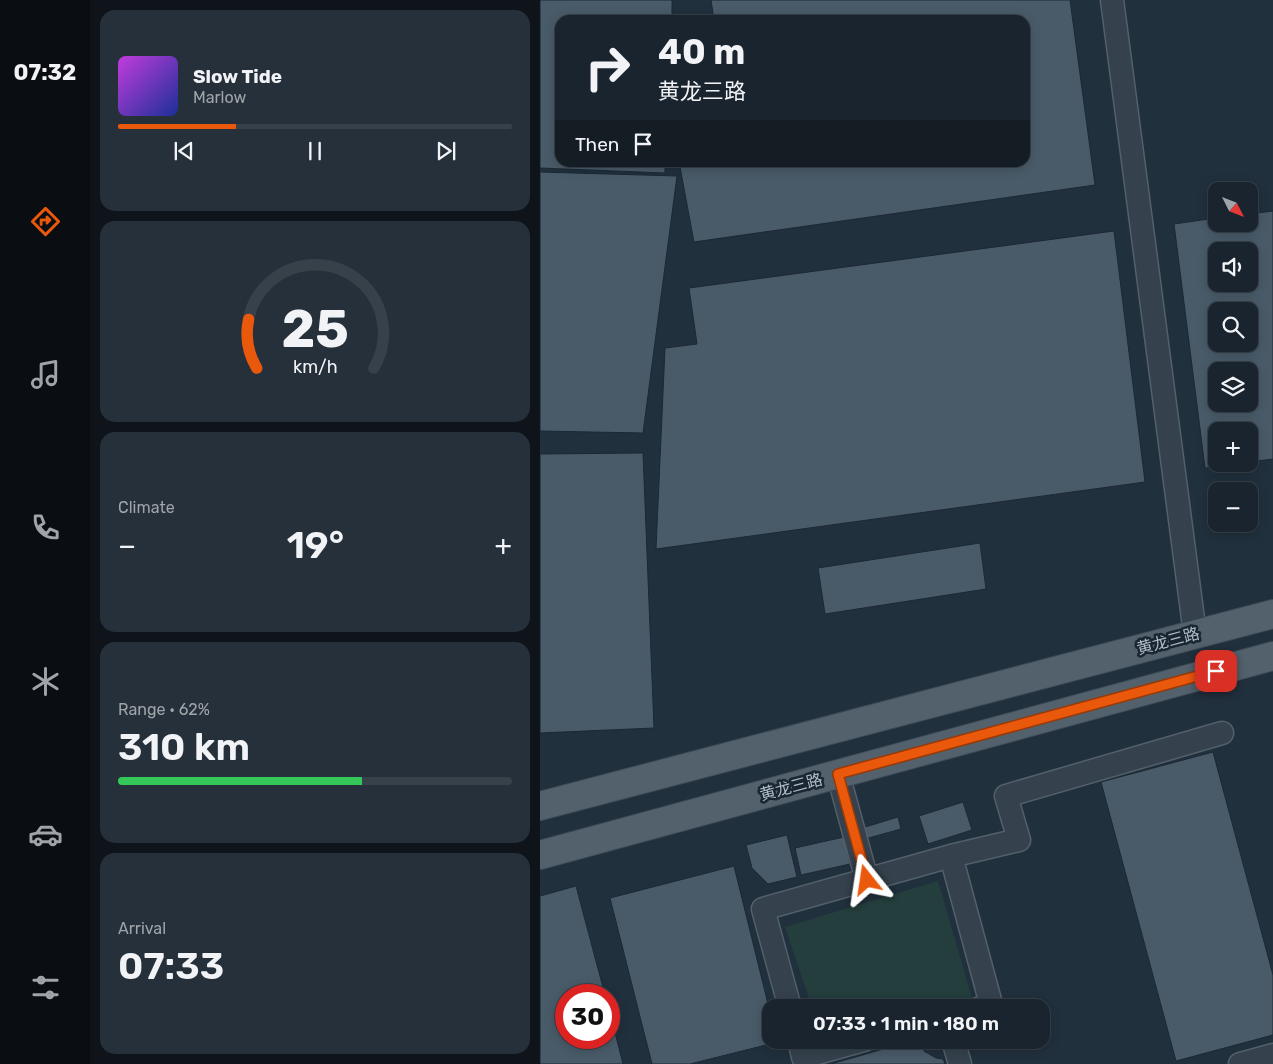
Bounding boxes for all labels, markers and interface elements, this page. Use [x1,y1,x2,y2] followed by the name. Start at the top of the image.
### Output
[658,31,745,73] text: 40 m
[575,35,640,100] icon: right
[14,59,76,86] text: 07:32
[193,65,282,88] text: Slow Tide
[658,78,746,105] text: 黄龙三路
[193,88,246,107] text: Marlow
[629,130,657,158] icon: arrive
[575,133,619,156] text: Then
[170,137,198,165] icon: previous
[301,137,329,165] icon: pause
[432,137,460,165] icon: next
[1208,182,1258,232] north arrow
[1208,182,1258,532] map controls
[28,204,63,239] icon: directions
[1208,242,1258,292] button: sound
[281,298,349,360] text: 25
[1208,302,1258,352] button: search
[293,356,337,377] text: km/h
[28,357,63,392] icon: music
[1208,362,1258,412] button: layers
[1208,422,1258,472] button: +
[1208,482,1258,532] button: −
[118,498,175,517] text: Climate
[28,510,63,545] icon: phone
[287,522,344,568] text: 19°
[118,529,136,562] text: −
[495,529,512,562] text: +
[1135,624,1201,658] street label: 黄龙三路
[1195,650,1237,692] pin
[1202,657,1230,685] icon: arrive
[28,664,63,699] icon: climate
[118,700,210,719] text: Range · 62%
[118,724,250,770] text: 310 km
[758,770,824,804] street label: 黄龙三路
[28,817,63,852] icon: car
[840,853,892,905] position arrow
[118,919,166,938] text: Arrival
[118,943,224,989] text: 07:33
[28,970,63,1005] icon: filters
[555,984,620,1049] speed limit sign: 30
[813,1012,999,1035] text: 07:33 · 1 min · 180 m

